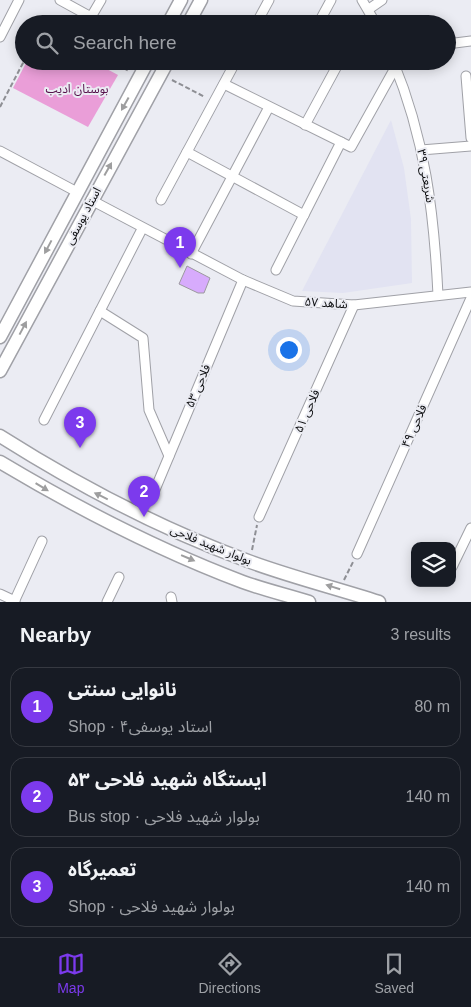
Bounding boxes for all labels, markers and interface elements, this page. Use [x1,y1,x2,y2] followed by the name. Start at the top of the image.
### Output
[15,15,456,70] search box
[33,29,61,57] icon: search
[73,32,177,53] text: Search here
[45,82,109,96] park label: بوستان ادیب
[121,97,129,111] one-way arrow
[414,148,438,204] street label: شریعتی ۳۹
[104,162,112,177] one-way arrow
[62,185,104,247] street label: استاد یوسفی
[164,227,196,268] pin: 1
[44,240,52,254] one-way arrow
[304,295,348,311] street label: شاهد ۵۷
[19,321,27,335] one-way arrow
[276,337,302,363] your location
[183,362,213,410] street label: فلاحی ۵۳
[291,387,323,435] street label: فلاحی ۵۱
[398,402,430,450] street label: فلاحی ۴۹
[64,407,96,448] pin: 3
[128,476,160,517] pin: 2
[35,482,48,491] one-way arrow
[94,492,108,500] one-way arrow
[168,522,254,568] street label: بولوار شهید فلاحی
[411,542,456,587] map controls
[411,542,456,587] button: layers
[180,555,195,563] one-way arrow
[325,583,340,591] one-way arrow
[20,623,91,646] text: Nearby
[391,626,451,643] text: 3 results
[68,679,177,700] text: نانوایی سنتی
[33,698,41,715] text: 1
[414,698,450,715] text: 80 m
[68,718,212,735] text: Shop · استاد یوسفی۴
[68,769,267,790] text: ایستگاه شهید فلاحی ۵۳
[33,788,41,805] text: 2
[406,788,450,805] text: 140 m
[68,808,260,825] text: Bus stop · بولوار شهید فلاحی
[68,859,136,880] text: تعمیرگاه
[33,878,41,895] text: 3
[406,878,450,895] text: 140 m
[68,898,235,915] text: Shop · بولوار شهید فلاحی
[57,950,85,996] tab: Map
[199,950,261,996] tab: Directions
[374,950,414,996] tab: Saved

